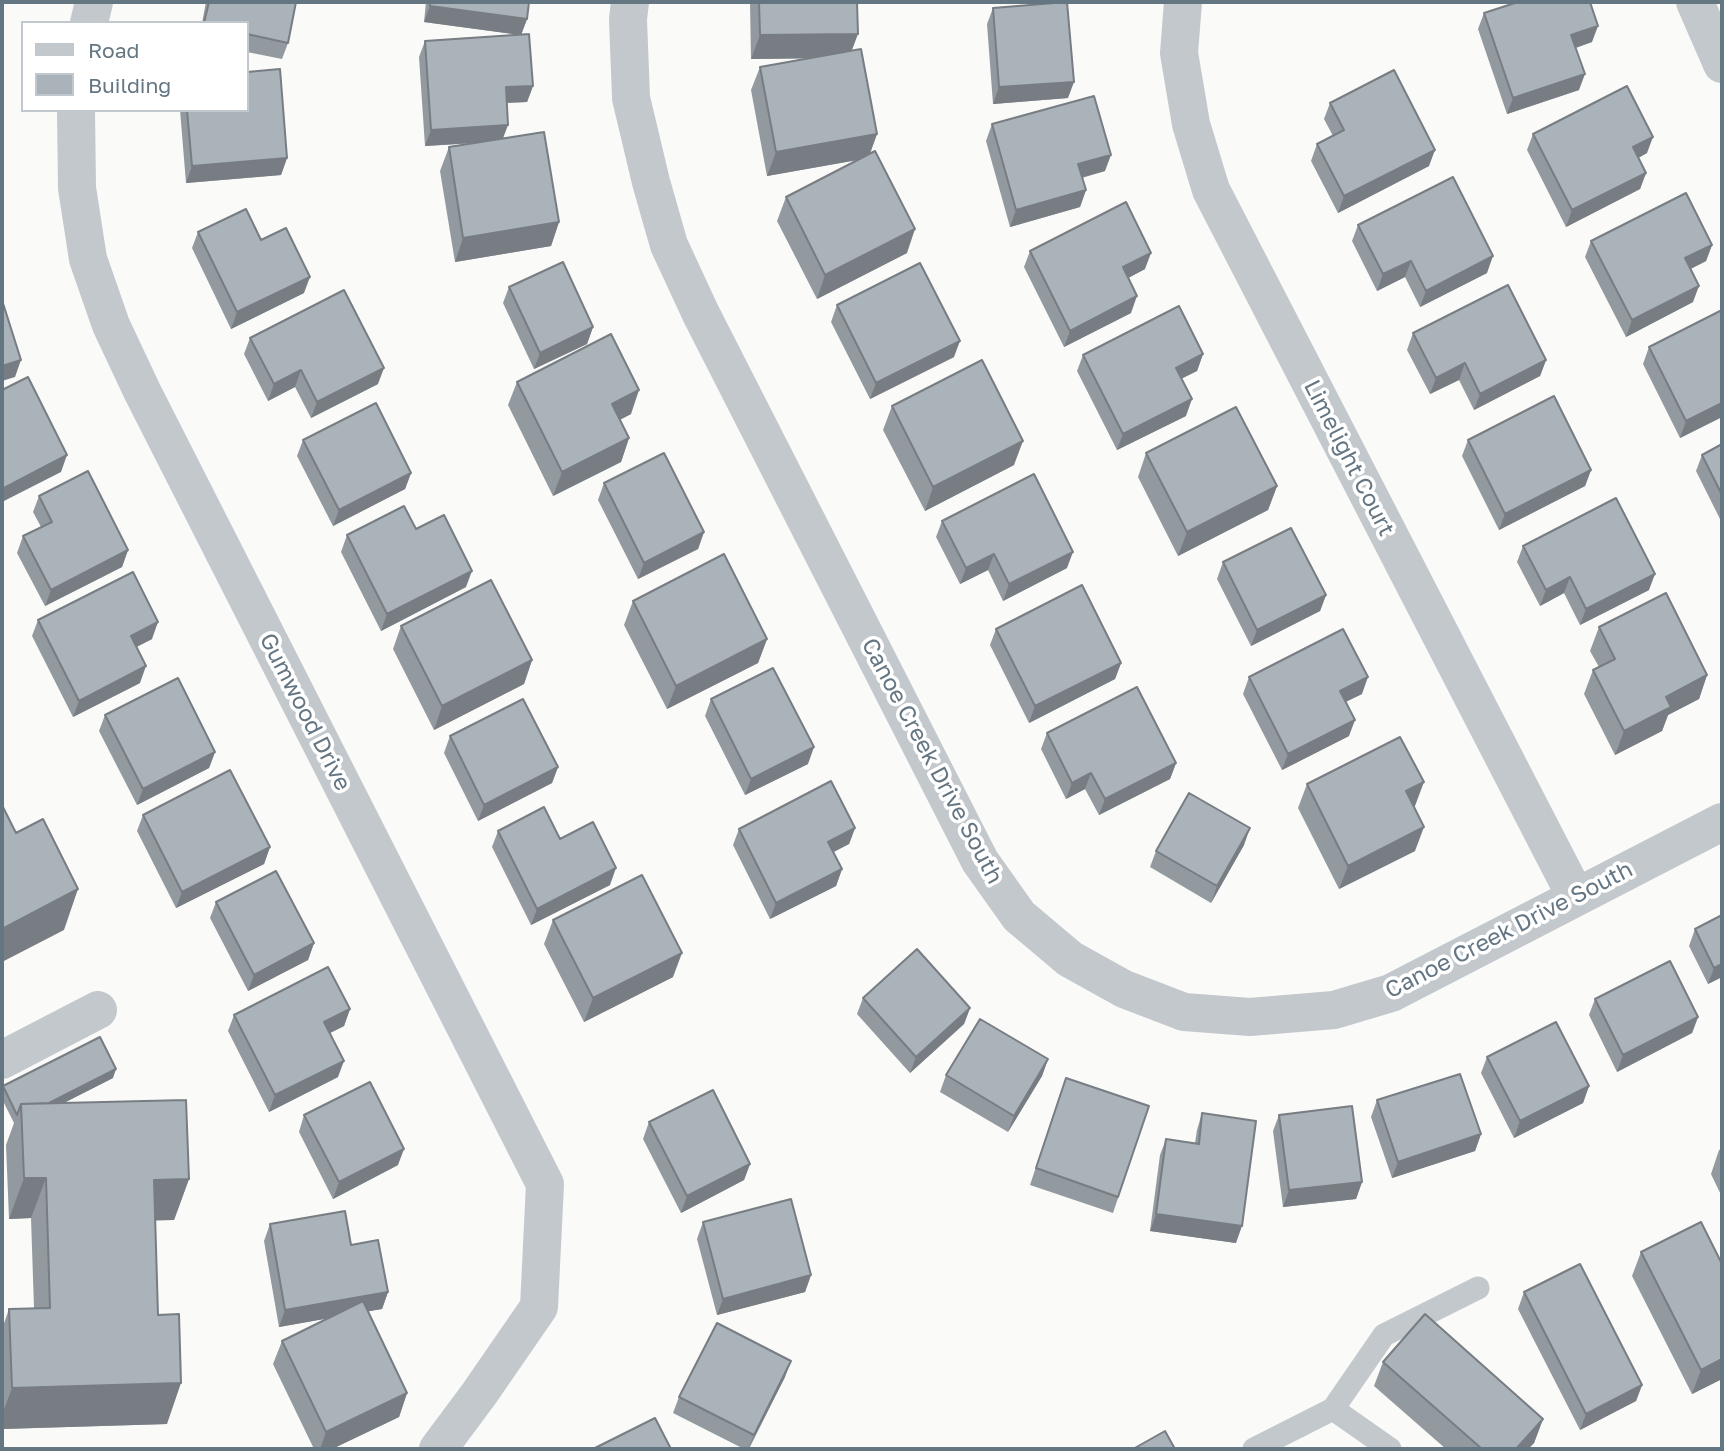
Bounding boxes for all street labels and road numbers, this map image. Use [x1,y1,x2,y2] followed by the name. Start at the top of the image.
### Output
[1298,375,1400,541] street label: Limelight Court
[253,629,357,795] street label: Gumwood Drive
[855,634,1009,888] street label: Canoe Creek Drive South
[1381,856,1637,1004] street label: Canoe Creek Drive South

